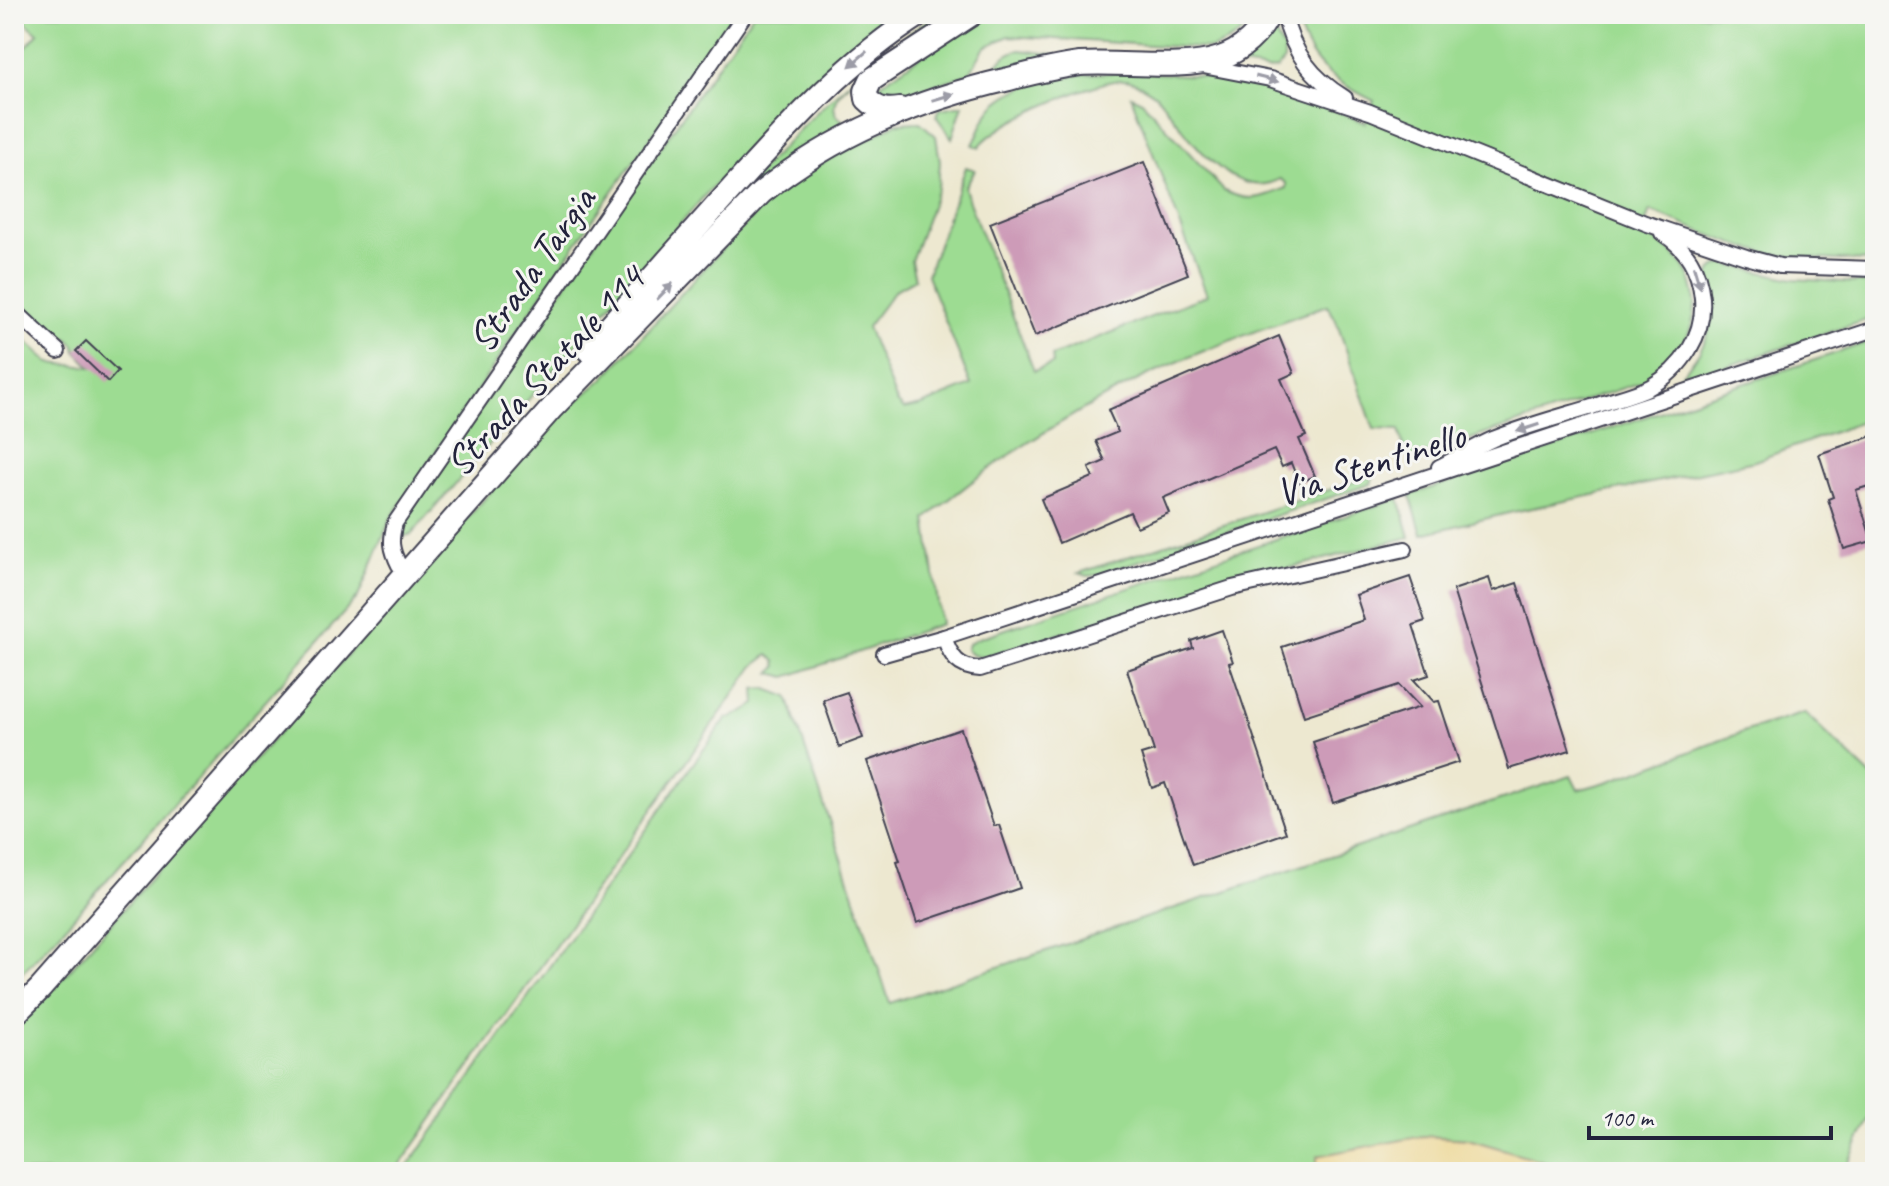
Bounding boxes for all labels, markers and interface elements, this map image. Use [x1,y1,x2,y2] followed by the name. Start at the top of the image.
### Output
[848,50,868,67] one-way arrow
[1254,74,1279,86] one-way arrow
[931,90,955,103] one-way arrow
[457,175,608,362] street label: Strada Targia
[434,252,658,487] street label: Strada Statale 114
[1691,265,1704,289] one-way arrow
[656,282,674,301] one-way arrow
[1269,409,1473,518] street label: Via Stentinello
[1516,422,1540,434] one-way arrow
[1589,1090,1831,1140] scale bar
[1601,1103,1655,1133] text: 100 m

